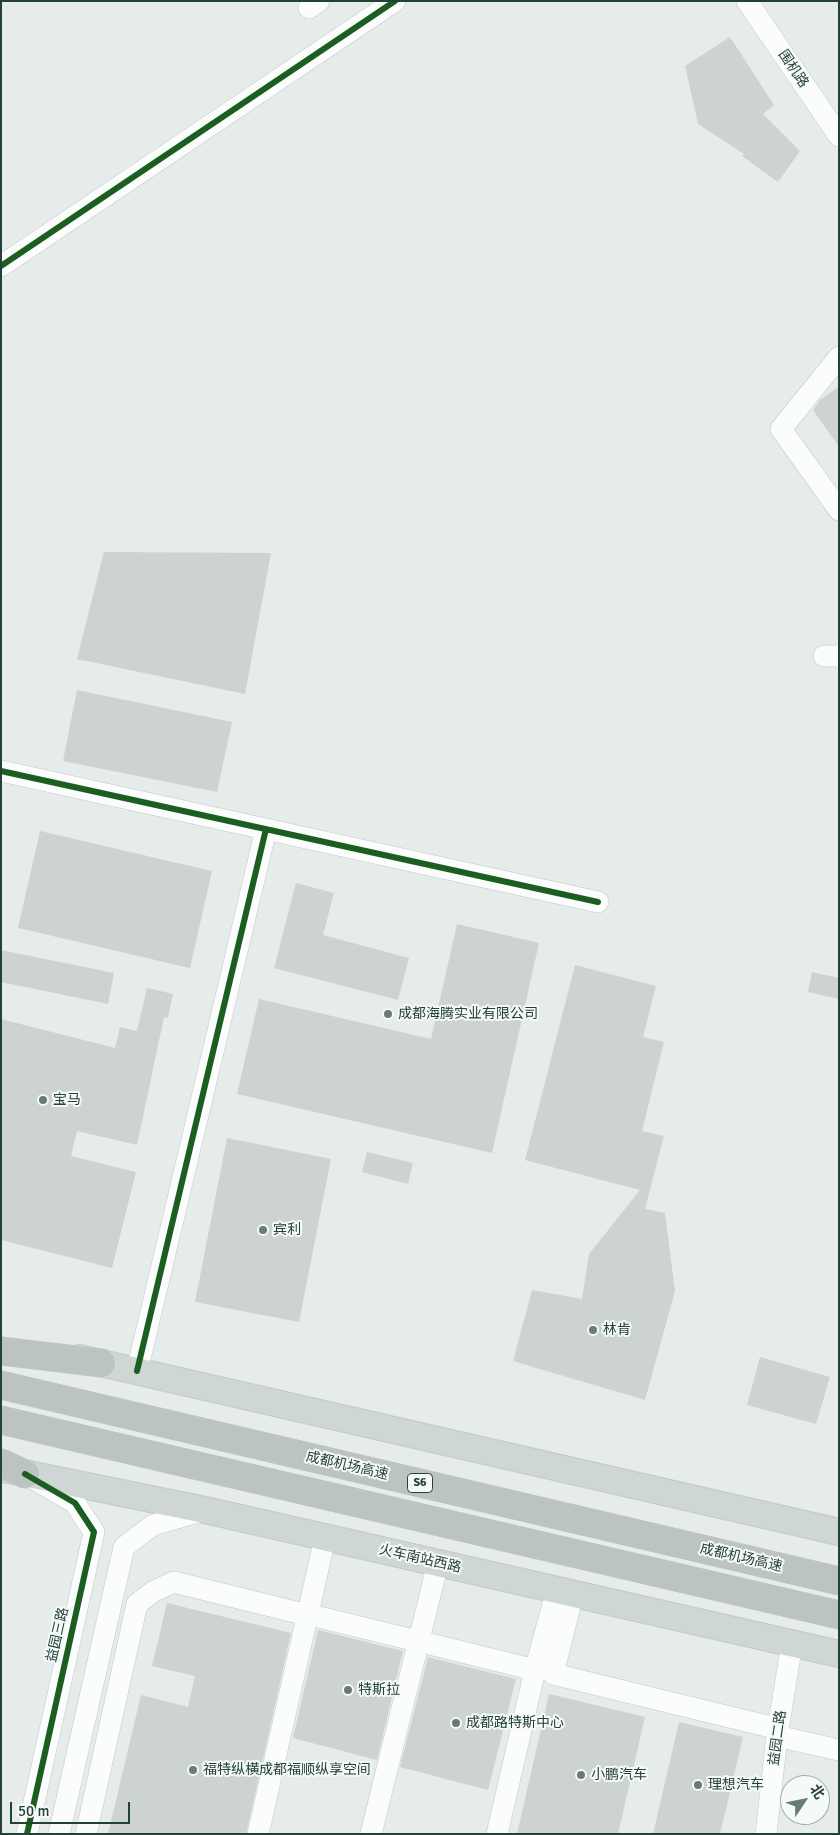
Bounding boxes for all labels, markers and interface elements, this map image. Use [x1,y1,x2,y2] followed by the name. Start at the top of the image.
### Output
[774,47,812,91] street label: 围机路
[398,1006,538,1022] place label: 成都海腾实业有限公司
[382,1008,394,1020] marker: 成都海腾实业有限公司
[53,1092,81,1108] place label: 宝马
[37,1094,49,1106] marker: 宝马
[273,1222,301,1238] place label: 宾利
[257,1224,269,1236] marker: 宾利
[603,1322,631,1338] place label: 林肯
[587,1324,599,1336] marker: 林肯
[304,1448,390,1484] street label: 成都机场高速
[408,1474,432,1492] road number: S6
[698,1540,784,1576] street label: 成都机场高速
[377,1541,463,1577] street label: 火车南站西路
[44,1606,72,1664] street label: 益园三路
[358,1682,400,1698] place label: 特斯拉
[342,1684,354,1696] marker: 特斯拉
[766,1709,790,1767] street label: 益园二路
[466,1715,564,1731] place label: 成都路特斯中心
[450,1717,462,1729] marker: 成都路特斯中心
[203,1762,371,1778] place label: 福特纵横成都福顺纵享空间
[187,1764,199,1776] marker: 福特纵横成都福顺纵享空间
[591,1767,647,1783] place label: 小鹏汽车
[575,1769,587,1781] marker: 小鹏汽车
[780,1775,830,1825] north arrow
[708,1777,764,1793] place label: 理想汽车
[692,1779,704,1791] marker: 理想汽车
[806,1781,828,1802] text: 北
[12,1792,132,1824] scale bar
[18,1802,49,1820] text: 50 m

